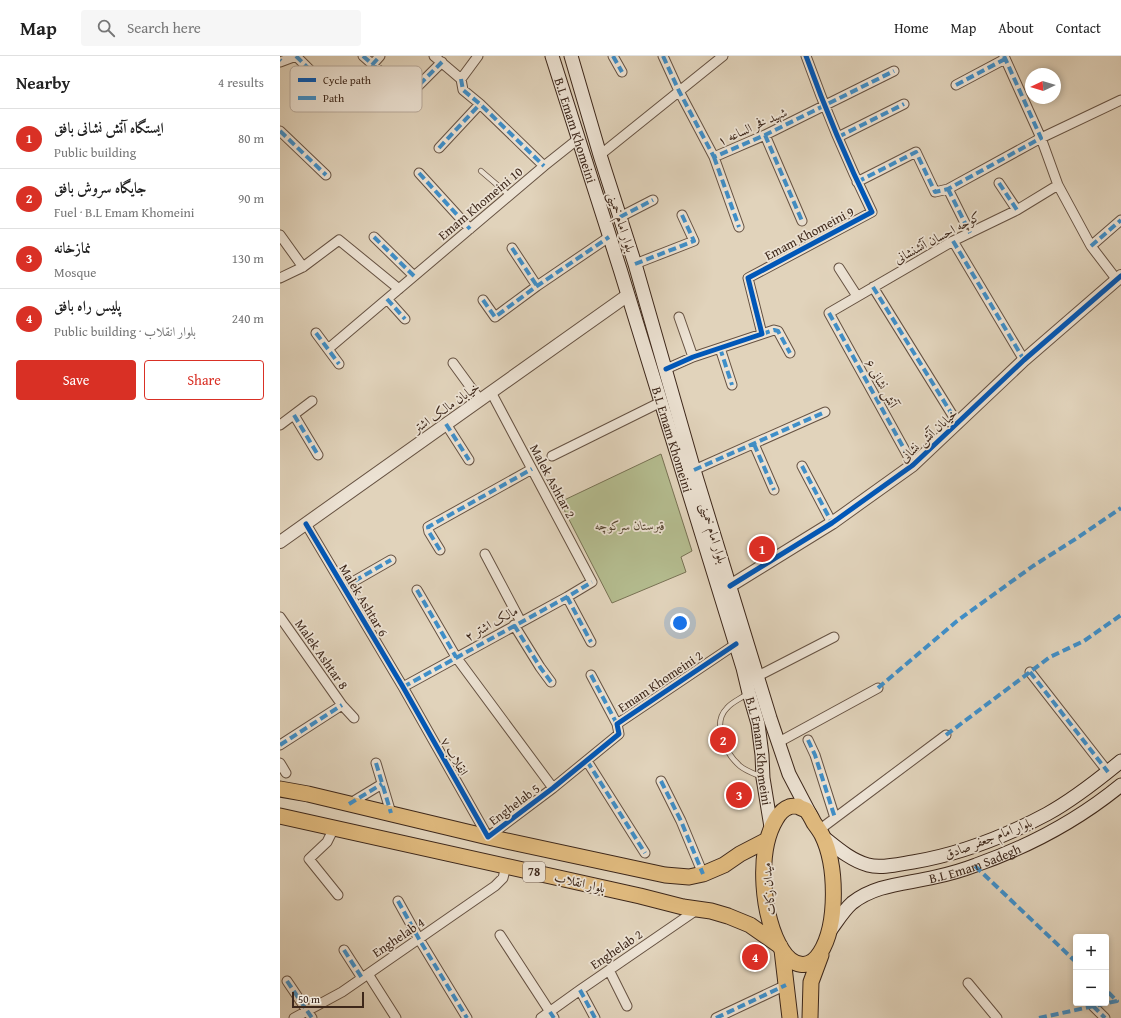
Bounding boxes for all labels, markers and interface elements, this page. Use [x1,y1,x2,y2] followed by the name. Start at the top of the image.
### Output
[81,10,361,46] search box
[20,14,57,42] text: Map
[95,17,117,39] icon: search
[127,17,201,38] text: Search here
[894,18,929,38] text: Home
[951,18,976,38] text: Map
[998,18,1034,38] text: About
[1056,18,1101,38] text: Contact
[290,66,422,112] legend
[1025,68,1061,104] north arrow
[16,70,70,95] text: Nearby
[323,72,372,88] text: Cycle path
[218,73,264,92] text: 4 results
[550,75,601,186] street label: B.L Emam Khomeini
[323,90,345,106] text: Path
[714,103,790,150] street label: شهید فخر الساعه ۱
[54,117,164,138] text: ایستگاه آتش نشانی بافق
[26,129,32,148] text: 1
[238,129,264,148] text: 80 m
[54,143,136,162] text: Public building
[434,162,527,244] street label: Emam Khomeini 10
[54,177,146,198] text: جایگاه سروش بافق
[26,189,32,208] text: 2
[238,189,264,208] text: 90 m
[601,189,640,255] street label: بلوار امام خمینی
[761,202,857,265] street label: Emam Khomeini 9
[54,203,195,222] text: Fuel · B.L Emam Khomeini
[890,207,984,268] street label: کوچه احسان آتشنشانی
[54,237,91,258] text: نمازخانه
[26,249,32,268] text: 3
[232,249,264,268] text: 130 m
[54,263,96,282] text: Mosque
[54,295,121,316] text: پلیس راه بافق
[26,309,32,328] text: 4
[232,309,264,328] text: 240 m
[54,322,196,341] text: Public building · بلوار انقلاب
[860,355,903,412] street label: آتش نشانی ۶
[16,360,136,400] button: Save
[144,360,264,400] button: Share
[407,377,484,439] street label: خیابان مالک اشتر
[647,384,697,495] street label: B.L Emam Khomeini
[895,404,962,467] street label: خیابان آتش نشانی
[525,441,580,522] street label: Malek Ashtar 2
[693,500,732,566] street label: بلوار امام خمینی
[595,516,665,535] park label: قبرستان سرکوچه
[749,534,775,564] pin: 1
[334,560,393,640] street label: Malek Ashtar 6
[461,601,521,646] street label: مالک اشتر ۲
[670,613,690,633] your location
[290,615,353,693] street label: Malek Ashtar 8
[614,646,707,717] street label: Emam Khomeini 2
[741,695,776,807] street label: B.L Emam Khomeini
[710,725,736,755] pin: 2
[436,733,473,779] street label: انقلاب ۷
[485,779,544,830] street label: Enghelab 5
[726,780,752,810] pin: 3
[941,813,1036,866] street label: بلوار امام جعفر صادق
[927,839,1025,888] street label: B.L Emam Sadegh
[523,862,545,882] road number: 78
[757,862,780,916] street label: میدان زکات
[552,867,607,898] street label: بلوار انقلاب
[368,913,428,962] street label: Enghelab 4
[586,925,646,974] street label: Enghelab 2
[1073,934,1109,1006] map controls
[1073,934,1109,970] button: +
[742,942,768,972] pin: 4
[1073,970,1109,1006] button: −
[292,990,364,1009] scale bar
[298,991,320,1007] text: 50 m

